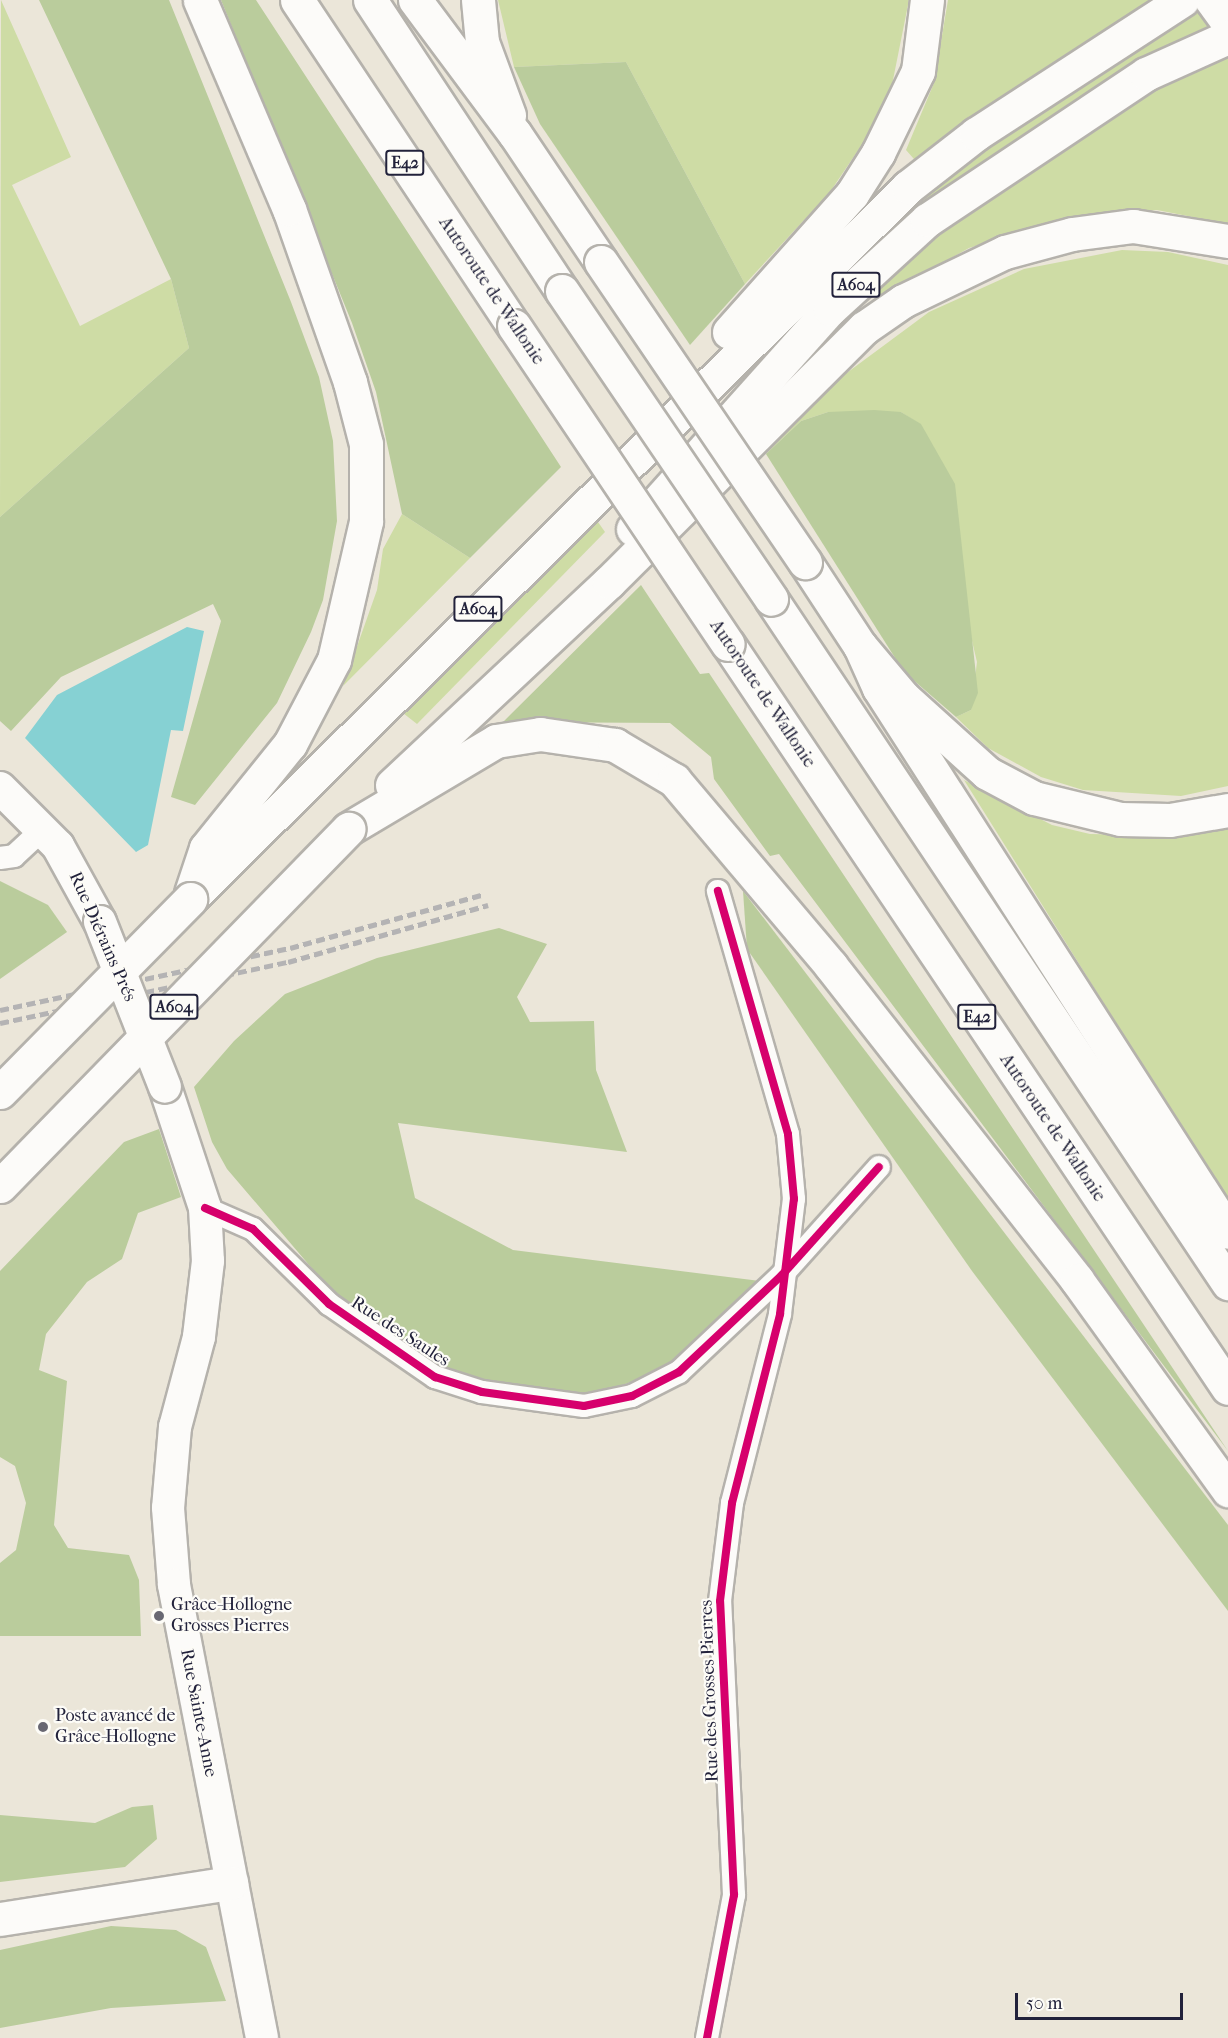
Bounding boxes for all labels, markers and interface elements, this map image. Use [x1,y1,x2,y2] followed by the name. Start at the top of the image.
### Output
[384,150,426,176] road number: E42
[434,213,548,369] street label: Autoroute de Wallonie
[830,272,882,298] road number: A604
[452,596,504,622] road number: A604
[705,616,819,772] street label: Autoroute de Wallonie
[64,869,140,1005] street label: Rue Diérains Prés
[148,994,200,1020] road number: A604
[956,1004,998,1030] road number: E42
[995,1050,1109,1206] street label: Autoroute de Wallonie
[347,1292,453,1372] street label: Rue des Saules
[171,1595,292,1638] place label: Grâce-Hollogne Grosses Pierres
[696,1599,724,1783] street label: Rue des Grosses Pierres
[152,1609,166,1623] marker: Grâce-Hollogne Grosses Pierres
[175,1647,221,1779] street label: Rue Sainte-Anne
[55,1706,176,1748] place label: Poste avancé de Grâce-Hollogne
[36,1720,50,1734] marker: Poste avancé de Grâce-Hollogne
[1018,1981,1186,2019] scale bar
[1026,1993,1062,2014] text: 50 m

